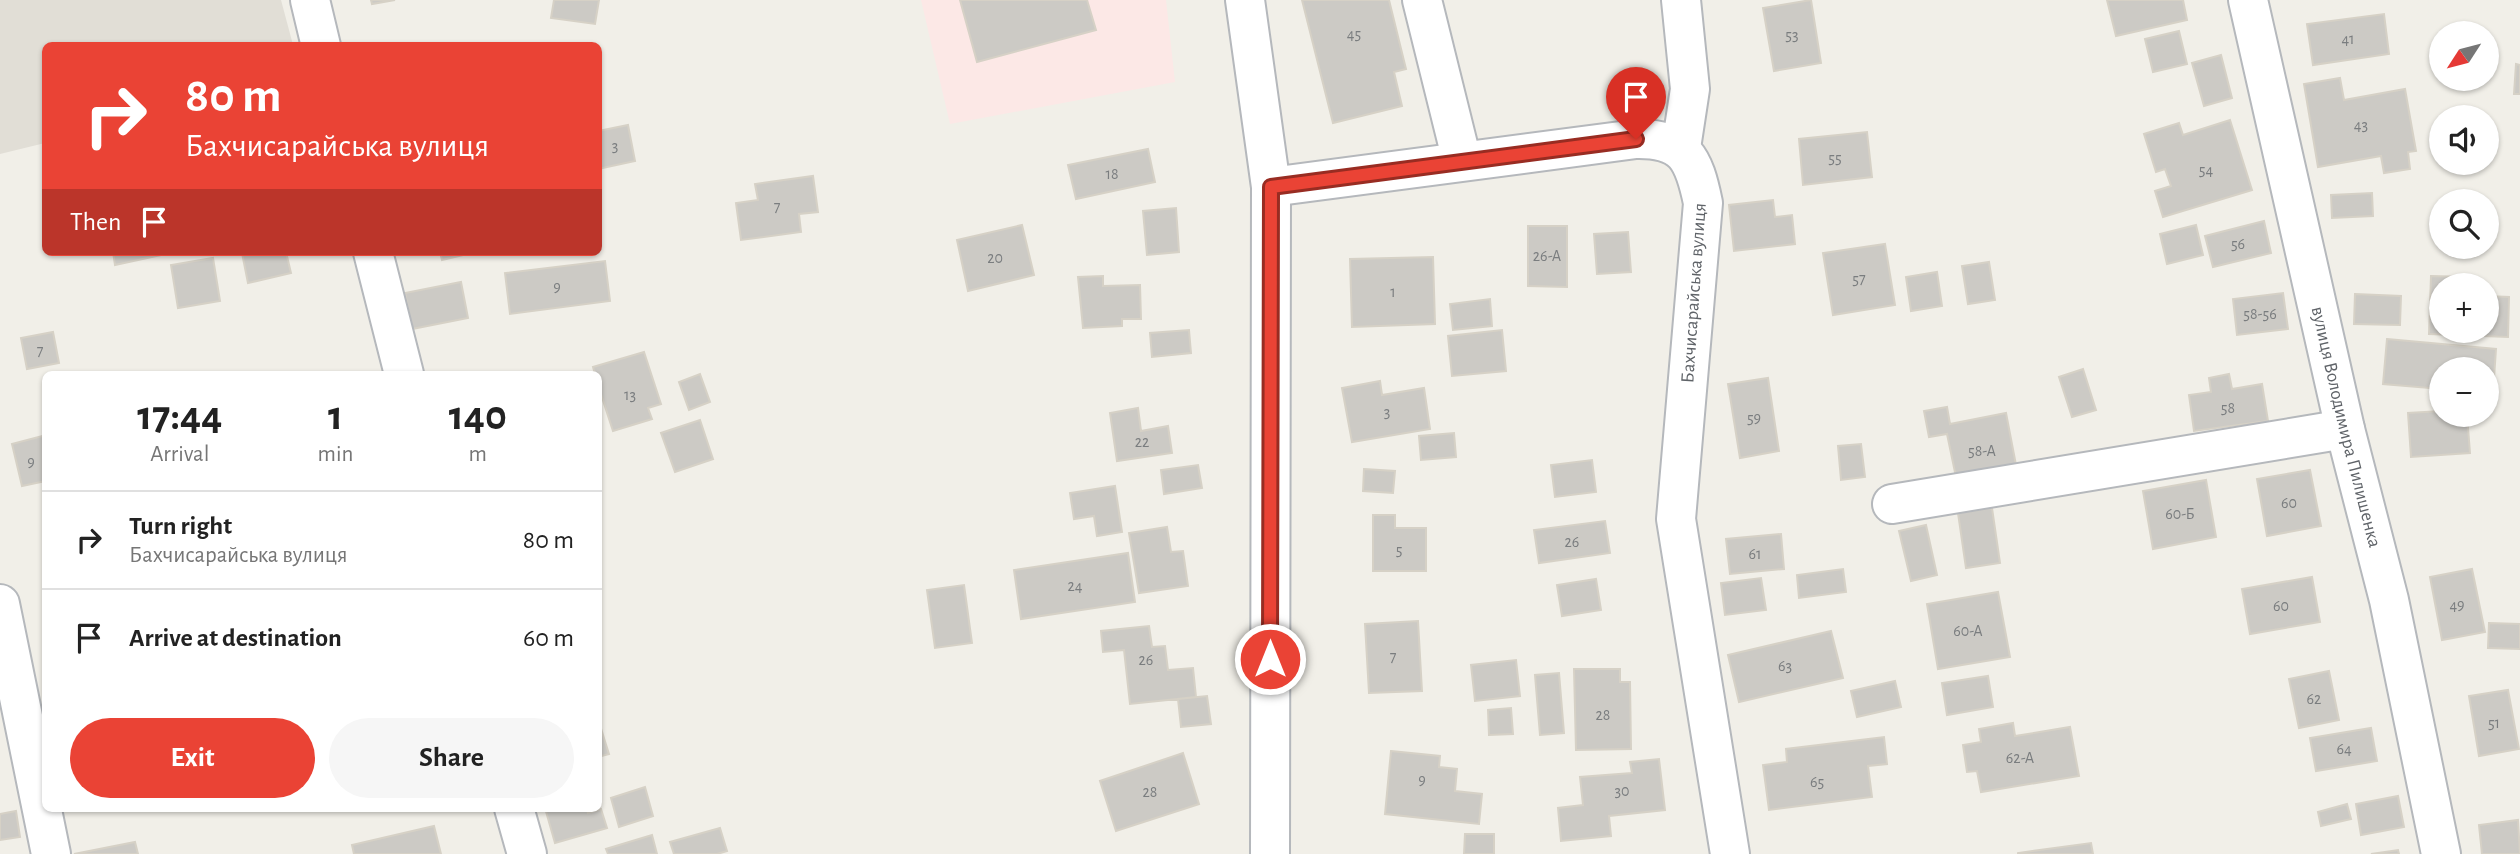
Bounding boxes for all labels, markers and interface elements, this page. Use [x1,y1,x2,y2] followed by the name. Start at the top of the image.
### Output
[2429,21,2499,91] north arrow
[2429,21,2499,427] map controls
[1347,26,1361,42] house number: 45
[1785,27,1799,43] house number: 53
[2341,31,2355,47] house number: 41
[1606,67,1666,139] pin
[70,70,161,161] icon: right
[185,72,282,121] text: 80 m
[1617,78,1655,116] icon: arrive
[2429,105,2499,175] button: sound
[2354,117,2368,133] house number: 43
[185,130,489,162] text: Бахчисарайська вулиця
[612,138,618,154] house number: 3
[1828,150,1842,166] house number: 55
[2199,162,2213,178] house number: 54
[1105,166,1119,182] house number: 18
[2429,189,2499,259] button: search
[774,199,781,215] house number: 7
[1678,202,1710,384] street label: Бахчисарайська вулиця
[135,203,173,241] icon: arrive
[70,209,121,235] text: Then
[2231,236,2245,252] house number: 56
[1533,248,1562,264] house number: 26-А
[987,250,1003,266] house number: 20
[1852,271,1866,287] house number: 57
[2429,273,2499,343] button: +
[553,279,561,295] house number: 9
[1390,284,1396,300] house number: 1
[2308,305,2385,550] street label: вулиця Володимира Пилишенка
[2243,306,2277,322] house number: 58-56
[37,343,44,359] house number: 7
[2429,357,2499,427] button: −
[624,387,636,403] house number: 13
[137,395,222,437] text: 17:44
[328,395,343,437] text: 1
[449,395,507,437] text: 140
[2221,400,2235,416] house number: 58
[1384,404,1390,420] house number: 3
[1747,410,1761,426] house number: 59
[1135,434,1149,450] house number: 22
[150,443,209,466] text: Arrival
[318,443,353,466] text: min
[469,443,487,466] text: m
[1968,443,1996,459] house number: 58-А
[27,454,35,470] house number: 9
[2281,495,2297,511] house number: 60
[2165,506,2195,522] house number: 60-Б
[129,513,232,539] text: Turn right
[70,521,108,559] icon: right
[523,527,574,553] text: 80 m
[1565,534,1579,550] house number: 26
[1396,542,1402,558] house number: 5
[129,544,348,567] text: Бахчисарайська вулиця
[1748,546,1762,562] house number: 61
[1068,578,1083,594] house number: 24
[2449,597,2465,613] house number: 49
[2273,598,2289,614] house number: 60
[70,619,108,657] icon: arrive
[1233,622,1307,696] position arrow
[1953,623,1983,639] house number: 60-А
[129,625,342,651] text: Arrive at destination
[523,625,574,651] text: 60 m
[1390,649,1397,665] house number: 7
[1139,652,1153,668] house number: 26
[1778,658,1792,674] house number: 63
[2307,691,2321,707] house number: 62
[1596,707,1610,723] house number: 28
[2488,715,2500,731] house number: 51
[70,718,315,798] button: Exit
[329,718,574,798] button: Share
[2336,741,2352,757] house number: 64
[2006,750,2035,766] house number: 62-А
[1418,772,1426,788] house number: 9
[1810,774,1824,790] house number: 65
[1614,783,1630,799] house number: 30
[1143,784,1157,800] house number: 28

